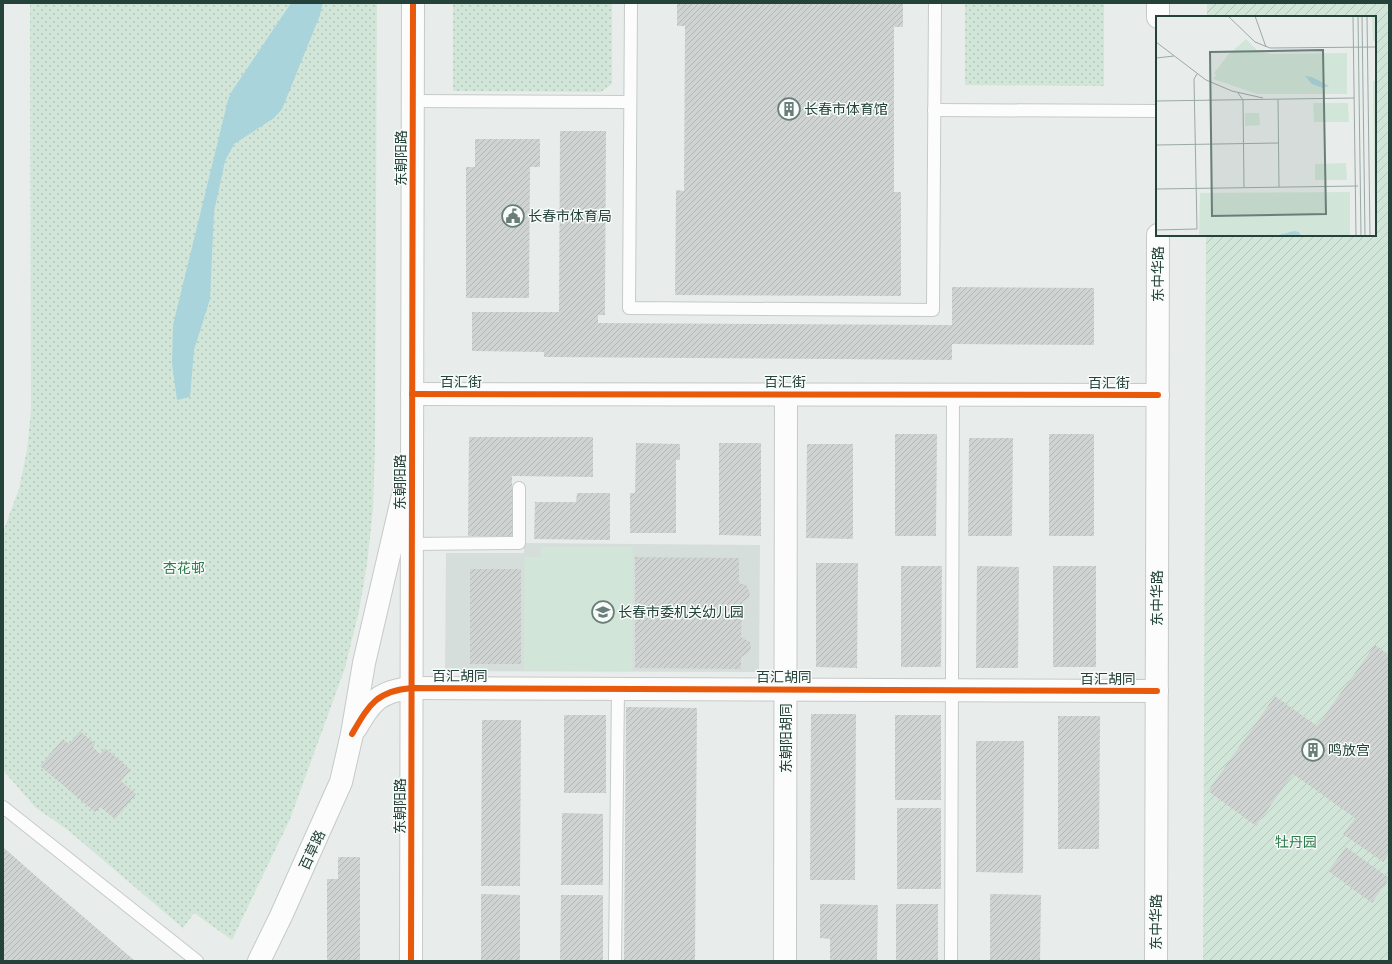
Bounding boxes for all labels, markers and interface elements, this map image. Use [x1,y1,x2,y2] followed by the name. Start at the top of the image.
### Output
[1156,16,1376,236] inset map
[776,96,802,122] building icon: 长春市体育馆
[804,101,888,117] place label: 长春市体育馆
[393,130,409,186] street label: 东朝阳路
[500,203,526,229] public building icon: 长春市体育局
[528,208,612,224] place label: 长春市体育局
[1150,246,1166,302] street label: 东中华路
[440,374,482,390] street label: 百汇街
[764,374,806,390] street label: 百汇街
[1088,375,1130,391] street label: 百汇街
[392,454,408,510] street label: 东朝阳路
[163,560,205,576] park label: 杏花邨
[1149,570,1165,626] street label: 东中华路
[590,599,616,625] school or university icon: 长春市委机关幼儿园
[618,604,744,620] place label: 长春市委机关幼儿园
[432,668,488,684] street label: 百汇胡同
[756,669,812,685] street label: 百汇胡同
[1080,671,1136,687] street label: 百汇胡同
[778,703,794,773] street label: 东朝阳胡同
[1300,737,1326,763] building icon: 鸣放宫
[1328,742,1370,758] place label: 鸣放宫
[392,778,408,834] street label: 东朝阳路
[296,828,328,872] street label: 百草路
[1275,834,1317,850] park label: 牡丹园
[1148,894,1164,950] street label: 东中华路

